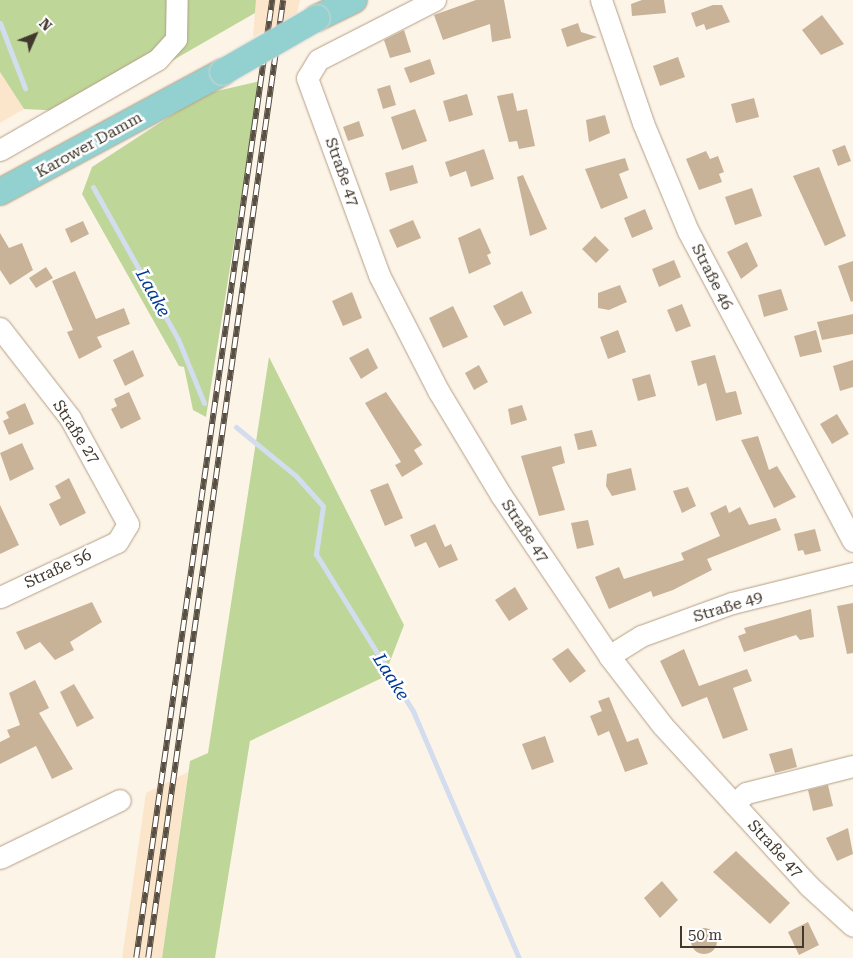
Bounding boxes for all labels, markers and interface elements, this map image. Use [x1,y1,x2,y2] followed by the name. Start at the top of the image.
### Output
[10,10,60,60] north arrow
[36,15,55,34] text: N
[33,108,145,182] street label: Karower Damm
[321,135,363,209] street label: Straße 47
[687,241,737,313] street label: Straße 46
[131,265,175,321] water label: Laake
[48,397,104,467] street label: Straße 27
[497,496,553,566] street label: Straße 47
[21,545,95,593] street label: Straße 56
[691,587,765,627] street label: Straße 49
[368,649,414,705] water label: Laake
[744,816,806,882] street label: Straße 47
[683,916,807,948] scale bar
[688,926,722,944] text: 50 m

